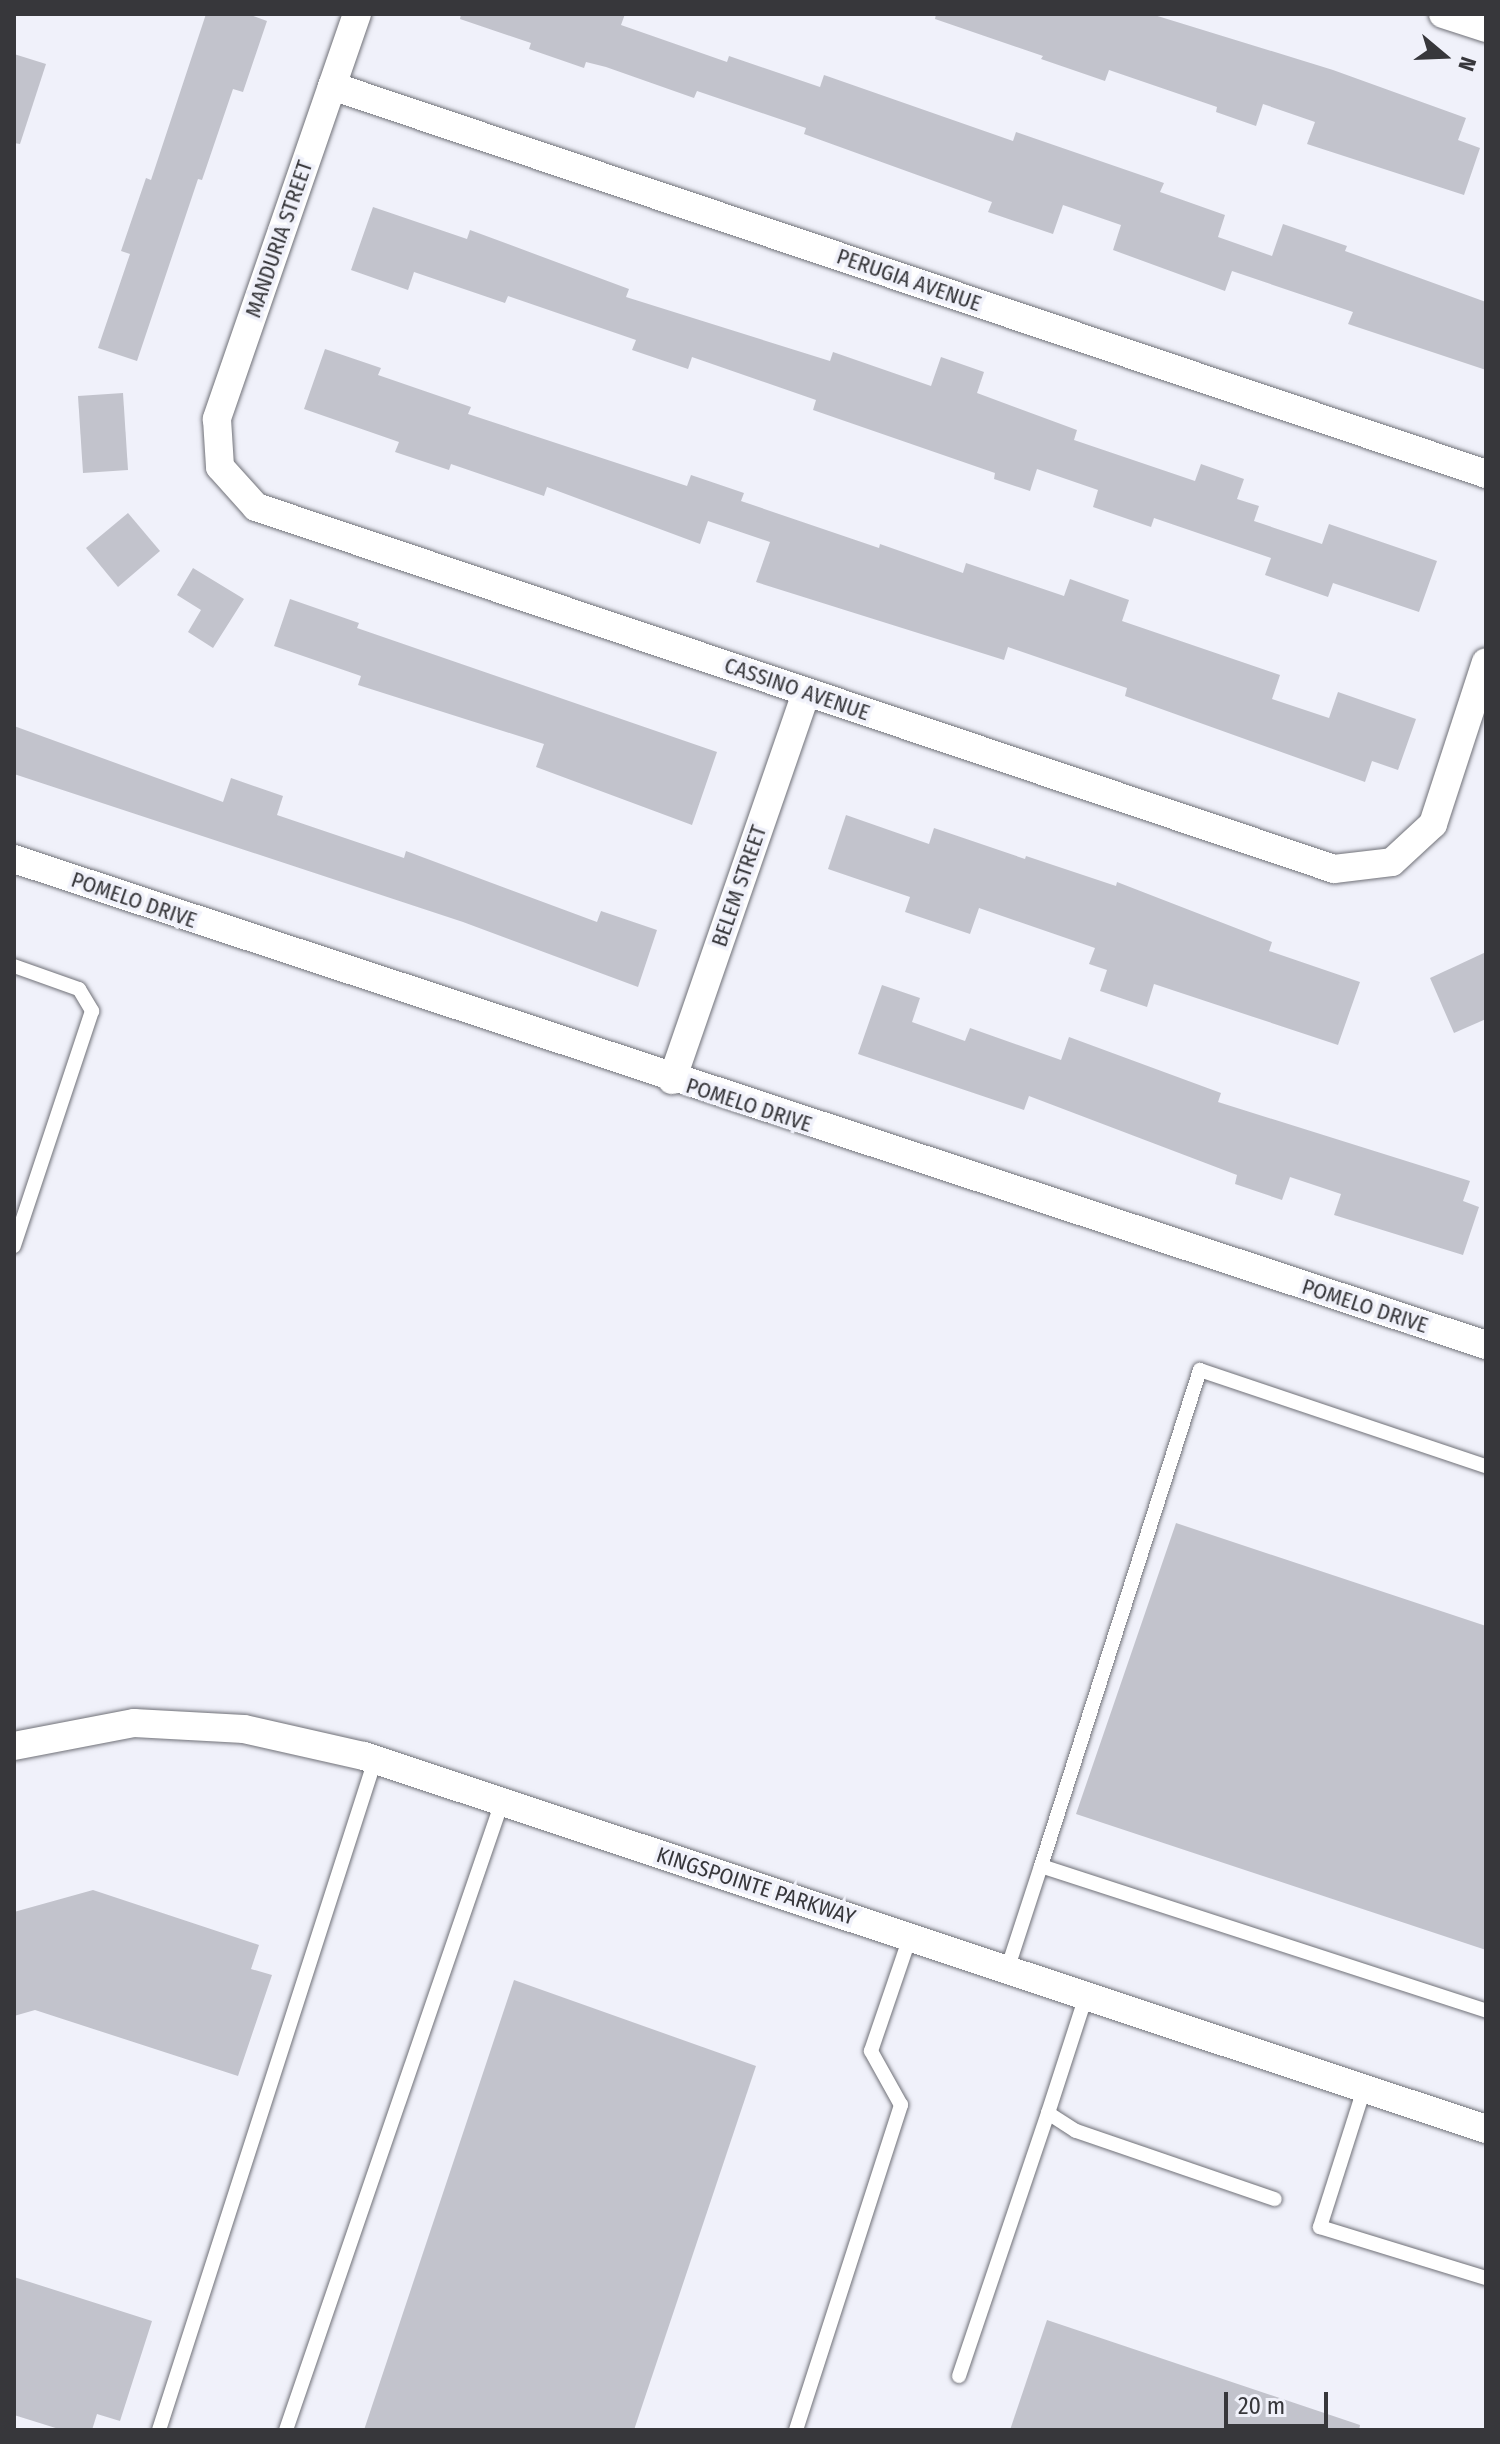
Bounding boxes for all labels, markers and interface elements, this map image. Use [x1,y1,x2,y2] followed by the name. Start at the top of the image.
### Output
[1404,16,1484,96] north arrow
[1452,53,1482,75] text: N
[240,157,318,321] street label: MANDURIA STREET
[833,243,985,317] street label: PERUGIA AVENUE
[721,652,873,726] street label: CASSINO AVENUE
[706,822,772,950] street label: BELEM STREET
[68,866,200,934] street label: POMELO DRIVE
[683,1072,815,1138] street label: POMELO DRIVE
[1299,1273,1431,1339] street label: POMELO DRIVE
[653,1841,859,1931] street label: KINGSPOINTE PARKWAY
[1228,2376,1332,2426] scale bar
[1238,2392,1285,2420] text: 20 m

